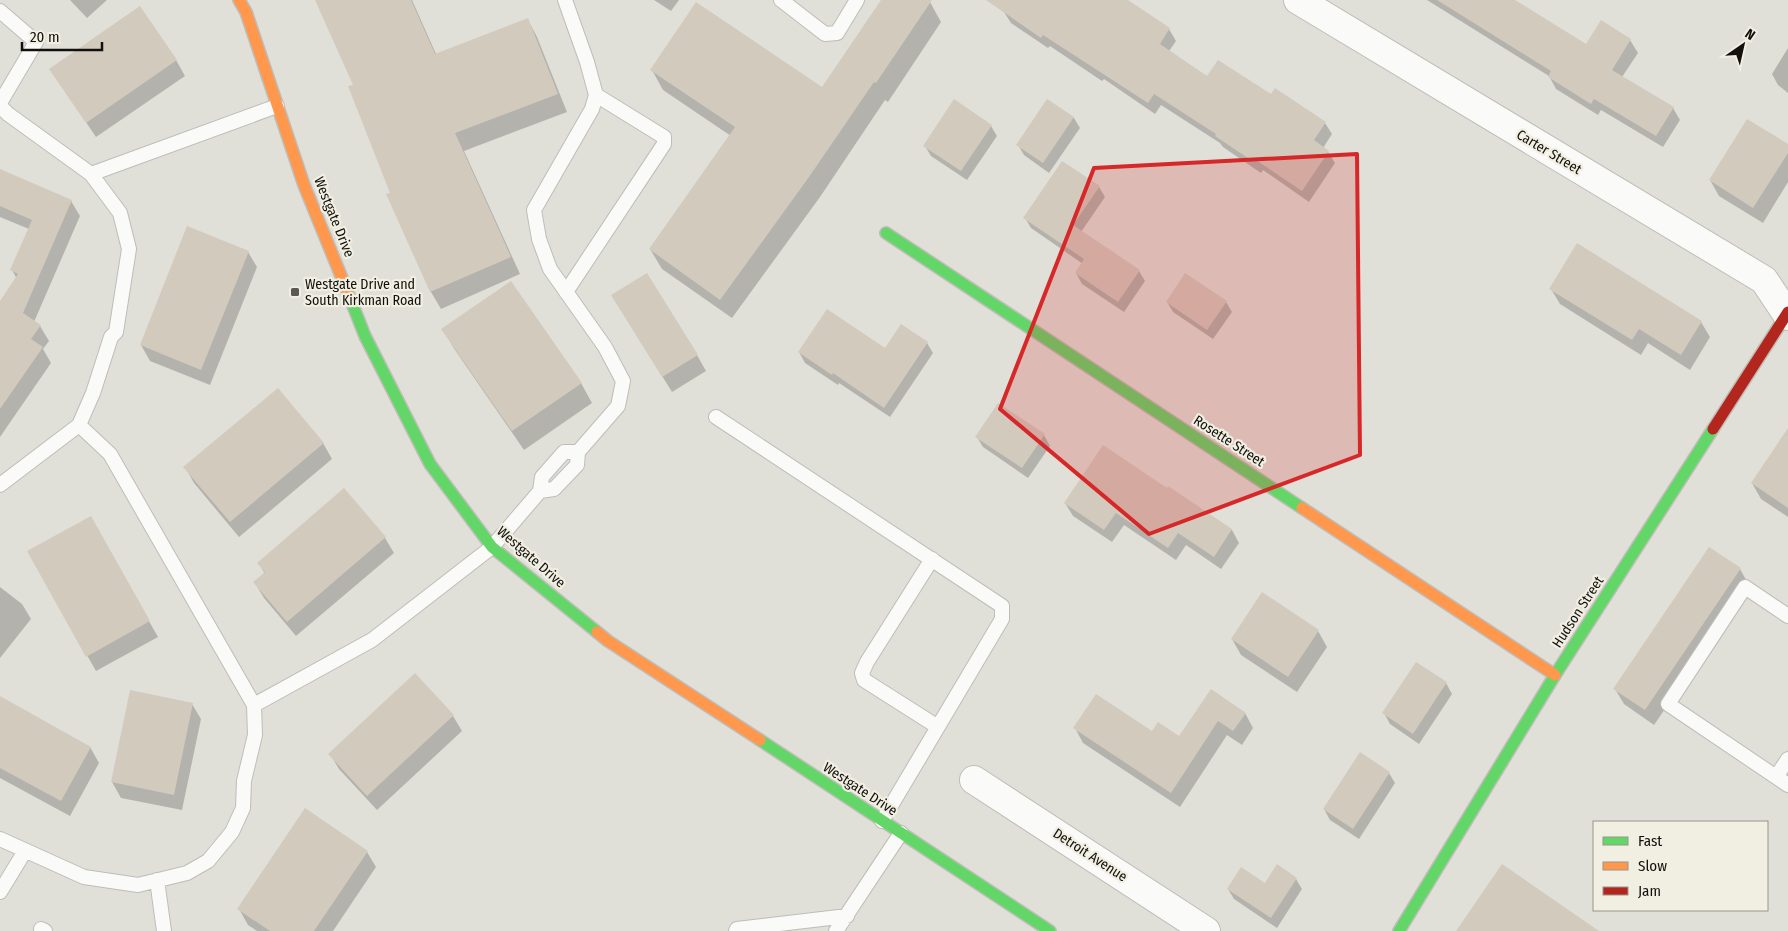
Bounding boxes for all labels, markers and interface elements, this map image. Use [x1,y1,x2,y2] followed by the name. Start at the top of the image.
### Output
[22,20,102,52] scale bar
[1718,20,1768,70] north arrow
[1742,25,1758,44] text: N
[30,28,60,46] text: 20 m
[1514,126,1585,178] street label: Carter Street
[310,174,358,260] street label: Westgate Drive
[305,276,422,309] place label: Westgate Drive and South Kirkman Road
[289,286,301,298] marker: Westgate Drive and South Kirkman Road
[1190,412,1268,470] street label: Rosette Street
[493,523,569,591] street label: Westgate Drive
[1549,573,1608,651] street label: Hudson Street
[820,759,900,819] street label: Westgate Drive
[1593,821,1768,911] legend
[1050,825,1130,885] street label: Detroit Avenue
[1638,832,1662,850] text: Fast
[1638,857,1667,875] text: Slow
[1638,882,1661,900] text: Jam

